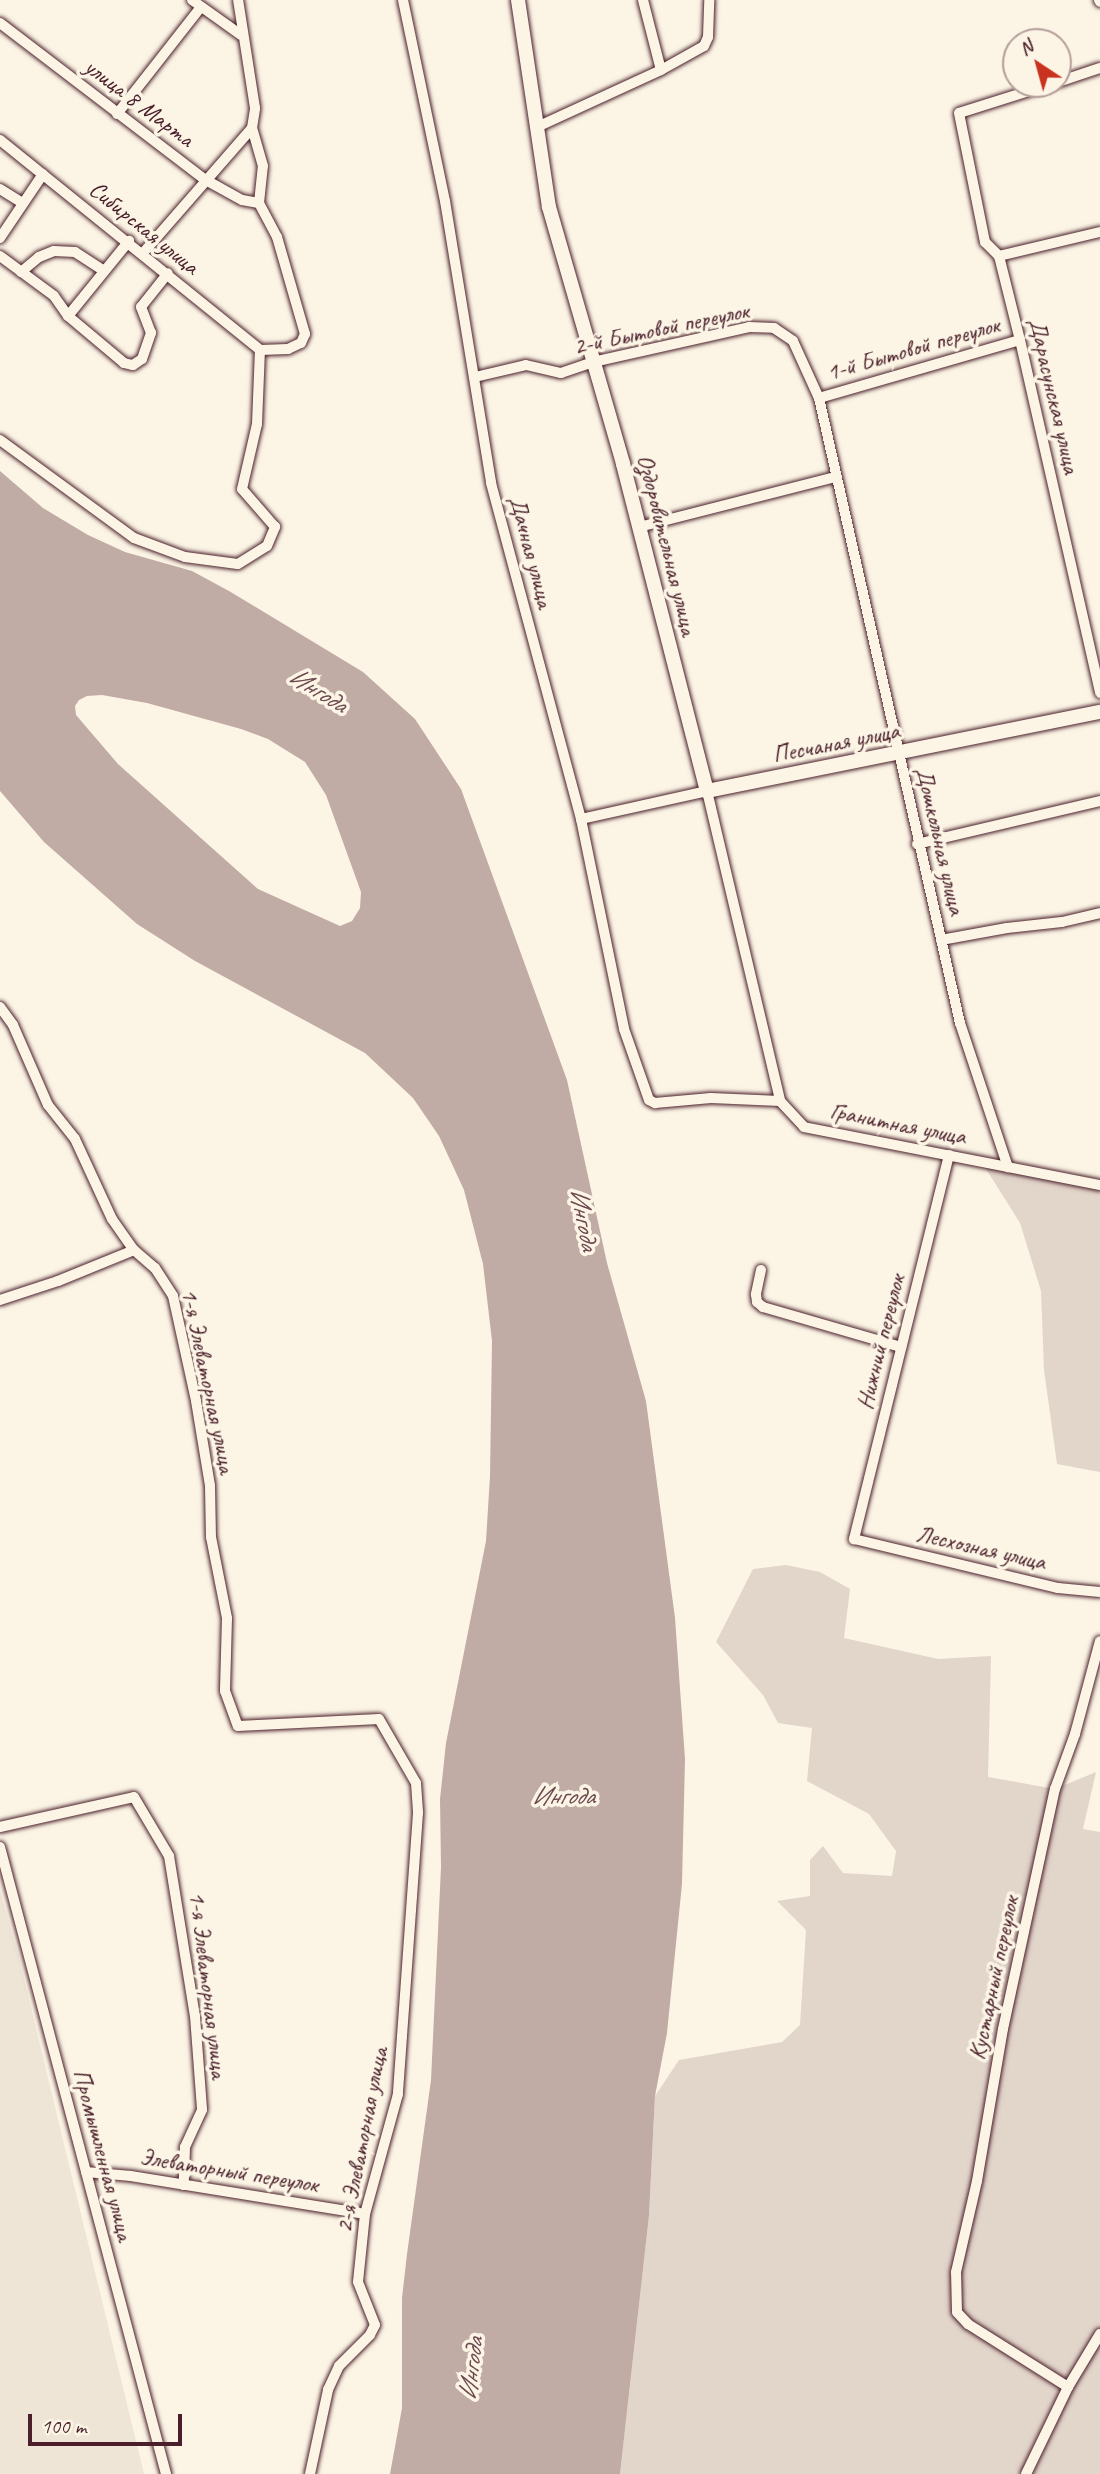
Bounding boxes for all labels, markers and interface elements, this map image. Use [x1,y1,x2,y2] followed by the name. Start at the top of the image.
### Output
[1002,28,1072,98] north arrow
[1014,34,1038,61] text: N
[79,52,199,154] street label: улица 8 Марта
[82,174,206,282] street label: Сибирская улица
[571,296,751,362] street label: 2-й Бытовой переулок
[823,311,1003,387] street label: 1-й Бытовой переулок
[1022,315,1086,477] street label: Дарасунская улица
[631,452,703,638] street label: Оздоровительная улица
[502,493,560,611] street label: Дачная улица
[283,660,353,720] water label: Ингода
[770,716,902,770] street label: Песчаная улица
[909,764,971,918] street label: Дошкольная улица
[827,1097,969,1151] street label: Гранитная улица
[563,1185,605,1253] water label: Ингода
[850,1272,912,1412] street label: Нижний переулок
[174,1286,242,1476] street label: 1-я Элеваторная улица
[912,1519,1050,1577] street label: Лесхозная улица
[532,1780,594,1812] water label: Ингода
[182,1890,234,2080] street label: 1-я Элеваторная улица
[963,1894,1025,2062] street label: Кустарный переулок
[330,2045,394,2235] street label: 2-я Элеваторная улица
[66,2066,140,2244] street label: Промышленная улица
[138,2143,320,2199] street label: Элеваторный переулок
[452,2336,490,2402] water label: Ингода
[32,2400,186,2444] scale bar
[41,2413,86,2439] text: 100 m

